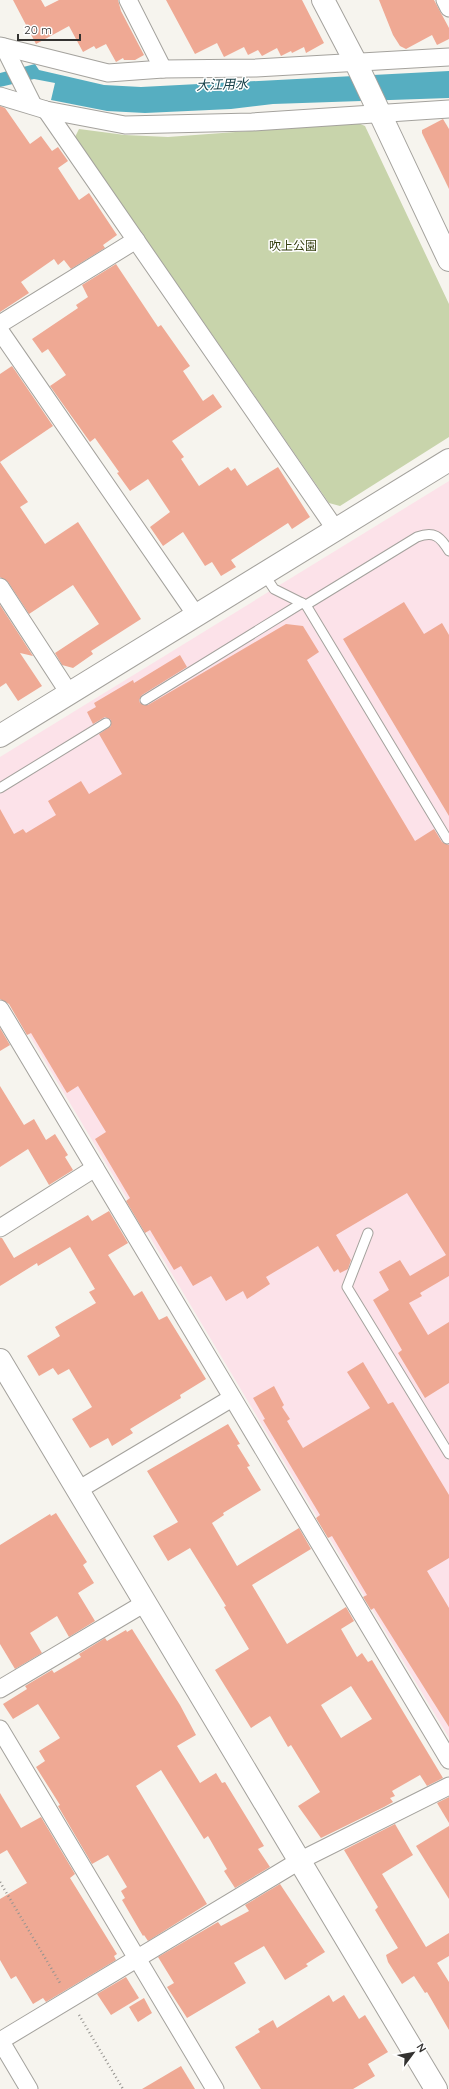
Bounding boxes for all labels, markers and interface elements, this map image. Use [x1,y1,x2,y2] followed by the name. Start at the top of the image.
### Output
[18,16,80,42] scale bar
[24,22,52,37] text: 20 m
[196,75,250,93] water label: 大江用水
[269,238,317,253] park label: 吹上公園
[393,2033,433,2073] north arrow
[413,2041,430,2055] text: N

